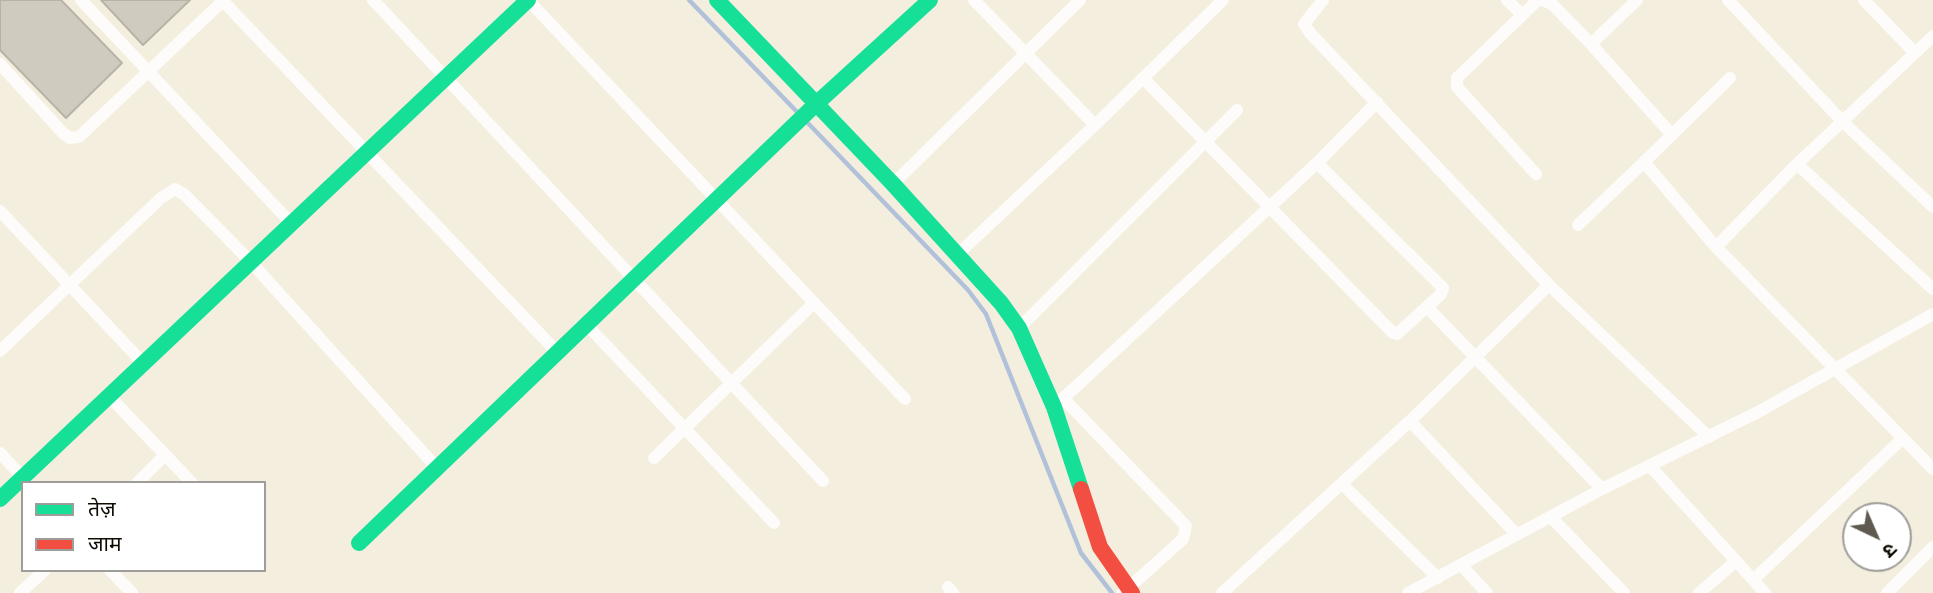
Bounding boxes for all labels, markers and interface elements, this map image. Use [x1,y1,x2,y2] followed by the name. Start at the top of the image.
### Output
[21,481,266,572] legend
[88,494,116,522] text: तेज़
[1842,502,1912,572] north arrow
[88,529,122,557] text: जाम
[1878,538,1903,563] text: उ

